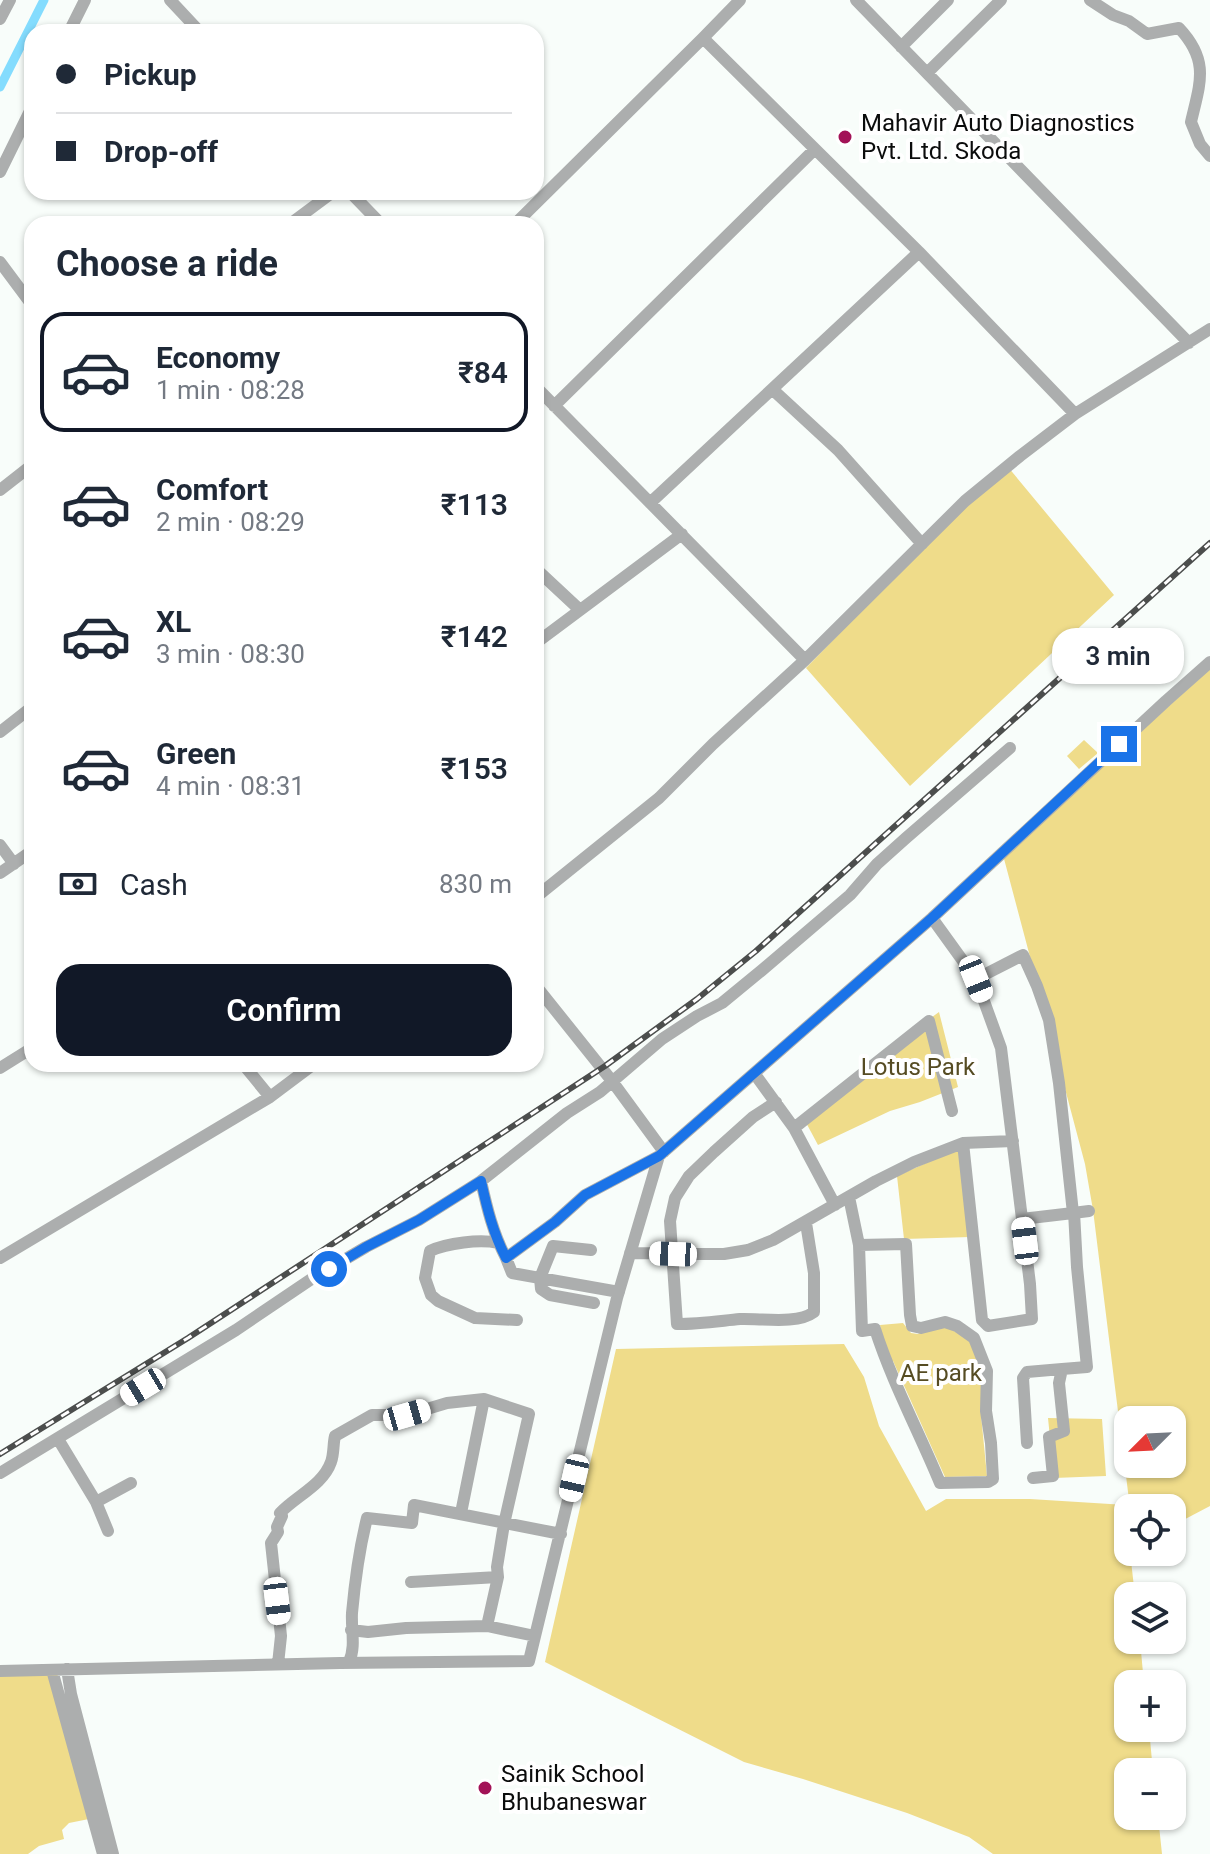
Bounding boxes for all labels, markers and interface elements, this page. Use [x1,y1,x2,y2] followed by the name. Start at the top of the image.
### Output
[104,57,197,92] text: Pickup
[861,109,1135,165] place label: Mahavir Auto Diagnostics Pvt. Ltd. Skoda
[836,128,854,146] marker: Mahavir Auto Diagnostics Pvt. Ltd. Skoda
[104,134,218,169] text: Drop-off
[56,243,278,285] text: Choose a ride
[60,336,132,408] icon: car
[156,340,280,375] text: Economy
[458,355,508,390] text: ₹84
[156,375,305,405] text: 1 min · 08:28
[60,468,132,540] icon: car
[156,472,268,507] text: Comfort
[441,487,508,522] text: ₹113
[156,507,305,537] text: 2 min · 08:29
[60,600,132,672] icon: car
[156,604,191,639] text: XL
[441,619,508,654] text: ₹142
[1053,628,1185,684] callout: 3 min
[156,639,305,669] text: 3 min · 08:30
[1085,641,1151,671] text: 3 min
[1101,726,1137,762] route end
[60,732,132,804] icon: car
[156,736,236,771] text: Green
[441,751,508,786] text: ₹153
[156,771,305,801] text: 4 min · 08:31
[56,862,100,906] icon: cash
[120,867,188,902] text: Cash
[439,869,512,899] text: 830 m
[956,952,996,1006] car
[56,964,512,1056] button: Confirm
[861,1053,976,1081] park label: Lotus Park
[1010,1216,1040,1266] car
[649,1241,697,1267] car
[311,1251,347,1287] route start
[900,1359,983,1387] park label: AE park
[116,1364,170,1410] car
[381,1397,433,1433] car
[1114,1406,1186,1478] north arrow
[1114,1406,1186,1830] map controls
[557,1452,591,1504] car
[1114,1494,1186,1566] button: locate
[262,1576,292,1626] car
[1114,1582,1186,1654] button: layers
[1114,1670,1186,1742] button: +
[1114,1758,1186,1830] button: −
[501,1760,647,1816] place label: Sainik School Bhubaneswar
[476,1779,494,1797] marker: Sainik School Bhubaneswar

